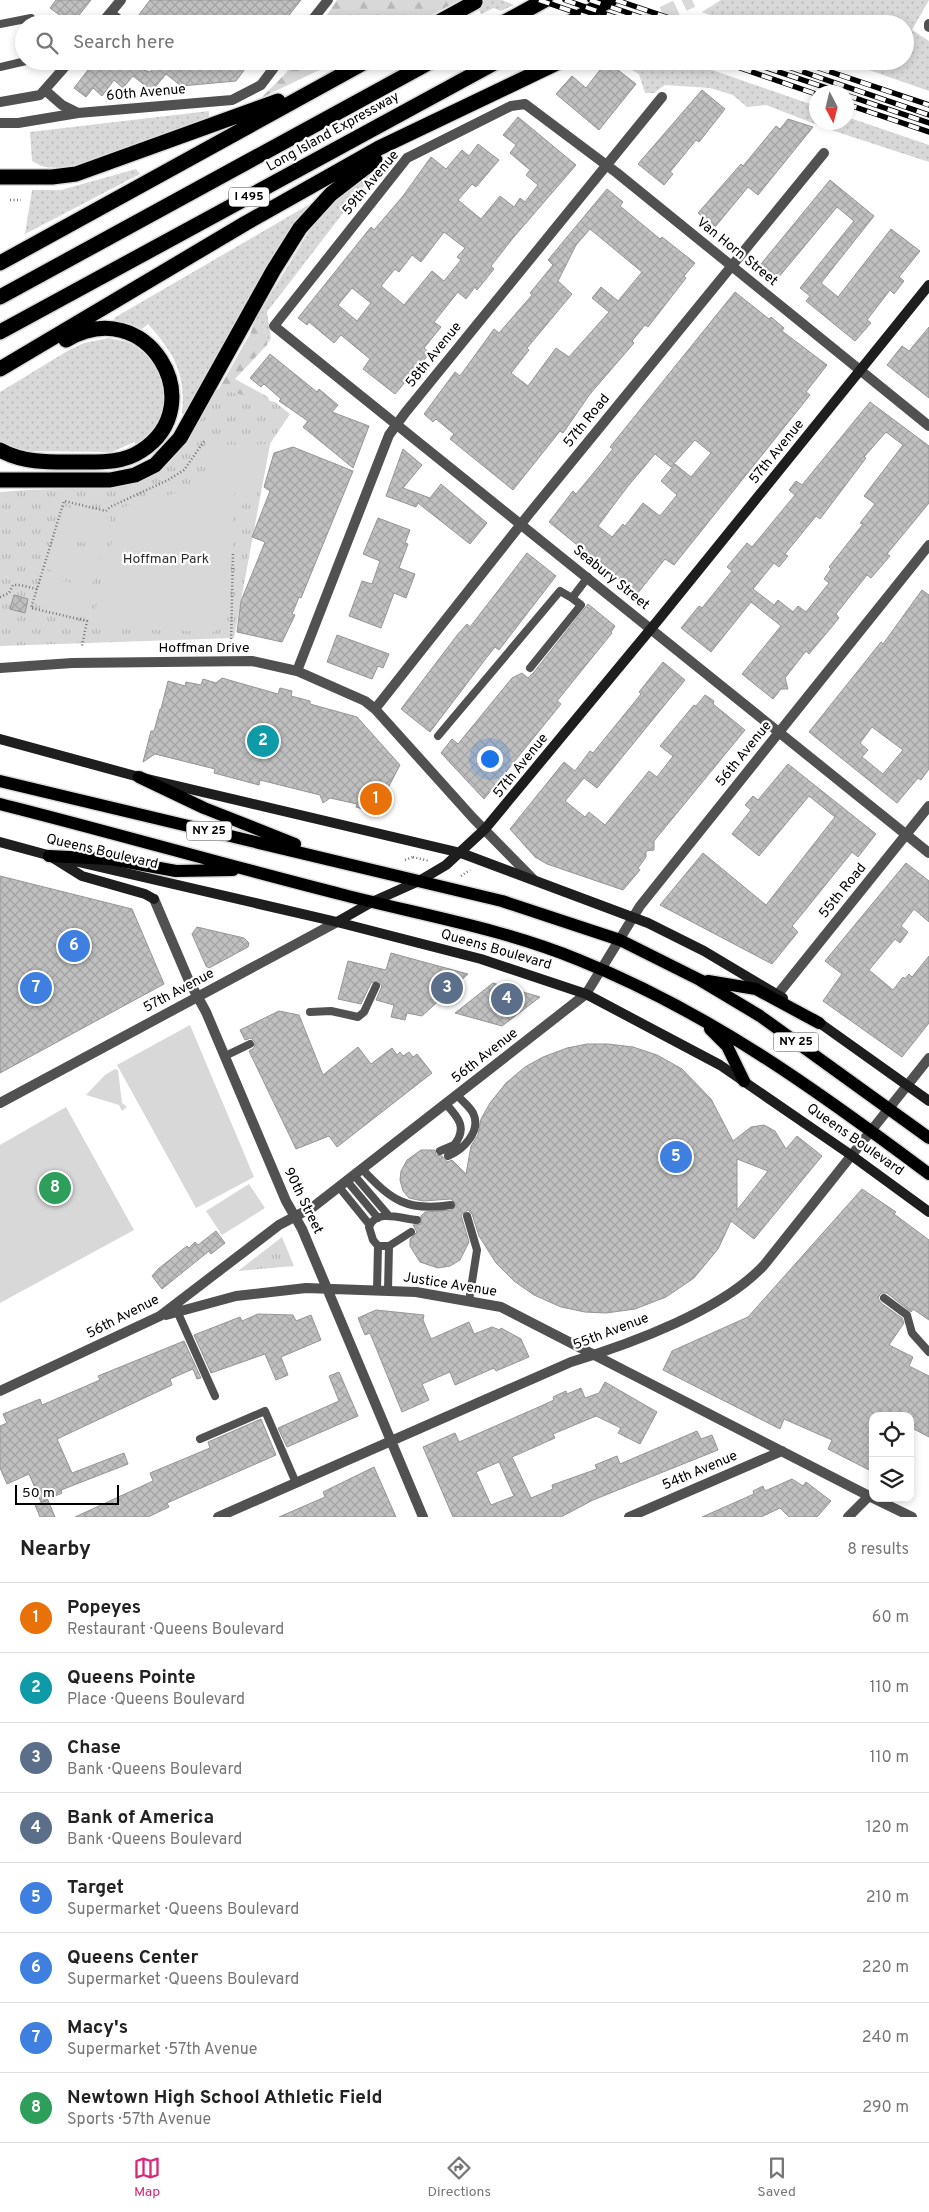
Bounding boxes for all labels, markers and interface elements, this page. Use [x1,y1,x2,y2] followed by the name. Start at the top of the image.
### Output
[15,15,914,70] search box
[33,29,61,57] icon: search
[73,31,175,55] text: Search here
[106,81,186,105] street label: 60th Avenue
[809,85,854,130] north arrow
[264,88,402,176] street label: Long Island Expressway
[339,147,403,219] street label: 59th Avenue
[229,188,269,206] road number: I 495
[693,214,781,290] street label: Van Horn Street
[402,319,466,391] street label: 58th Avenue
[560,391,614,451] street label: 57th Road
[746,416,808,488] street label: 57th Avenue
[569,542,653,614] street label: Seabury Street
[123,551,209,568] park label: Hoffman Park
[159,640,249,657] street label: Hoffman Drive
[712,718,776,790] street label: 56th Avenue
[247,722,279,760] pin: 2
[490,730,552,802] street label: 57th Avenue
[477,746,503,772] your location
[360,780,392,818] pin: 1
[186,821,232,840] road number: NY 25
[44,831,160,873] street label: Queens Boulevard
[816,860,870,922] street label: 55th Road
[439,926,553,974] street label: Queens Boulevard
[58,927,90,965] pin: 6
[141,965,217,1017] street label: 57th Avenue
[20,969,52,1007] pin: 7
[431,969,463,1007] pin: 3
[491,980,523,1018] pin: 4
[448,1025,522,1087] street label: 56th Avenue
[774,1032,818,1052] road number: NY 25
[803,1100,907,1180] street label: Queens Boulevard
[660,1138,692,1176] pin: 5
[280,1165,326,1237] street label: 90th Street
[39,1169,71,1207] pin: 8
[402,1269,498,1301] street label: Justice Avenue
[84,1291,162,1343] street label: 56th Avenue
[571,1310,651,1354] street label: 55th Avenue
[869,1412,914,1502] map controls
[869,1412,914,1457] button: locate
[660,1448,740,1494] street label: 54th Avenue
[869,1457,914,1502] button: layers
[15,1482,119,1505] scale bar
[22,1485,55,1502] text: 50 m
[20,1536,91,1563] text: Nearby
[847,1540,909,1560] text: 8 results
[67,1596,141,1620] text: Popeyes
[33,1608,39,1628] text: 1
[872,1608,909,1628] text: 60 m
[67,1620,284,1640] text: Restaurant · Queens Boulevard
[67,1666,196,1690] text: Queens Pointe
[31,1678,41,1698] text: 2
[869,1678,909,1698] text: 110 m
[67,1690,245,1710] text: Place · Queens Boulevard
[67,1736,121,1760] text: Chase
[31,1748,41,1768] text: 3
[869,1748,909,1768] text: 110 m
[67,1760,242,1780] text: Bank · Queens Boulevard
[67,1806,214,1830] text: Bank of America
[31,1818,41,1838] text: 4
[866,1818,909,1838] text: 120 m
[67,1830,242,1850] text: Bank · Queens Boulevard
[67,1876,124,1900] text: Target
[31,1888,41,1908] text: 5
[866,1888,909,1908] text: 210 m
[67,1900,299,1920] text: Supermarket · Queens Boulevard
[67,1946,198,1970] text: Queens Center
[31,1958,41,1978] text: 6
[862,1958,909,1978] text: 220 m
[67,1970,299,1990] text: Supermarket · Queens Boulevard
[67,2016,128,2040] text: Macy's
[32,2028,40,2048] text: 7
[862,2028,909,2048] text: 240 m
[67,2040,257,2060] text: Supermarket · 57th Avenue
[67,2086,382,2110] text: Newtown High School Athletic Field
[31,2098,41,2118] text: 8
[862,2098,909,2118] text: 290 m
[67,2110,211,2130] text: Sports · 57th Avenue
[133,2154,161,2201] tab: Map
[427,2154,491,2201] tab: Directions
[757,2154,796,2201] tab: Saved

